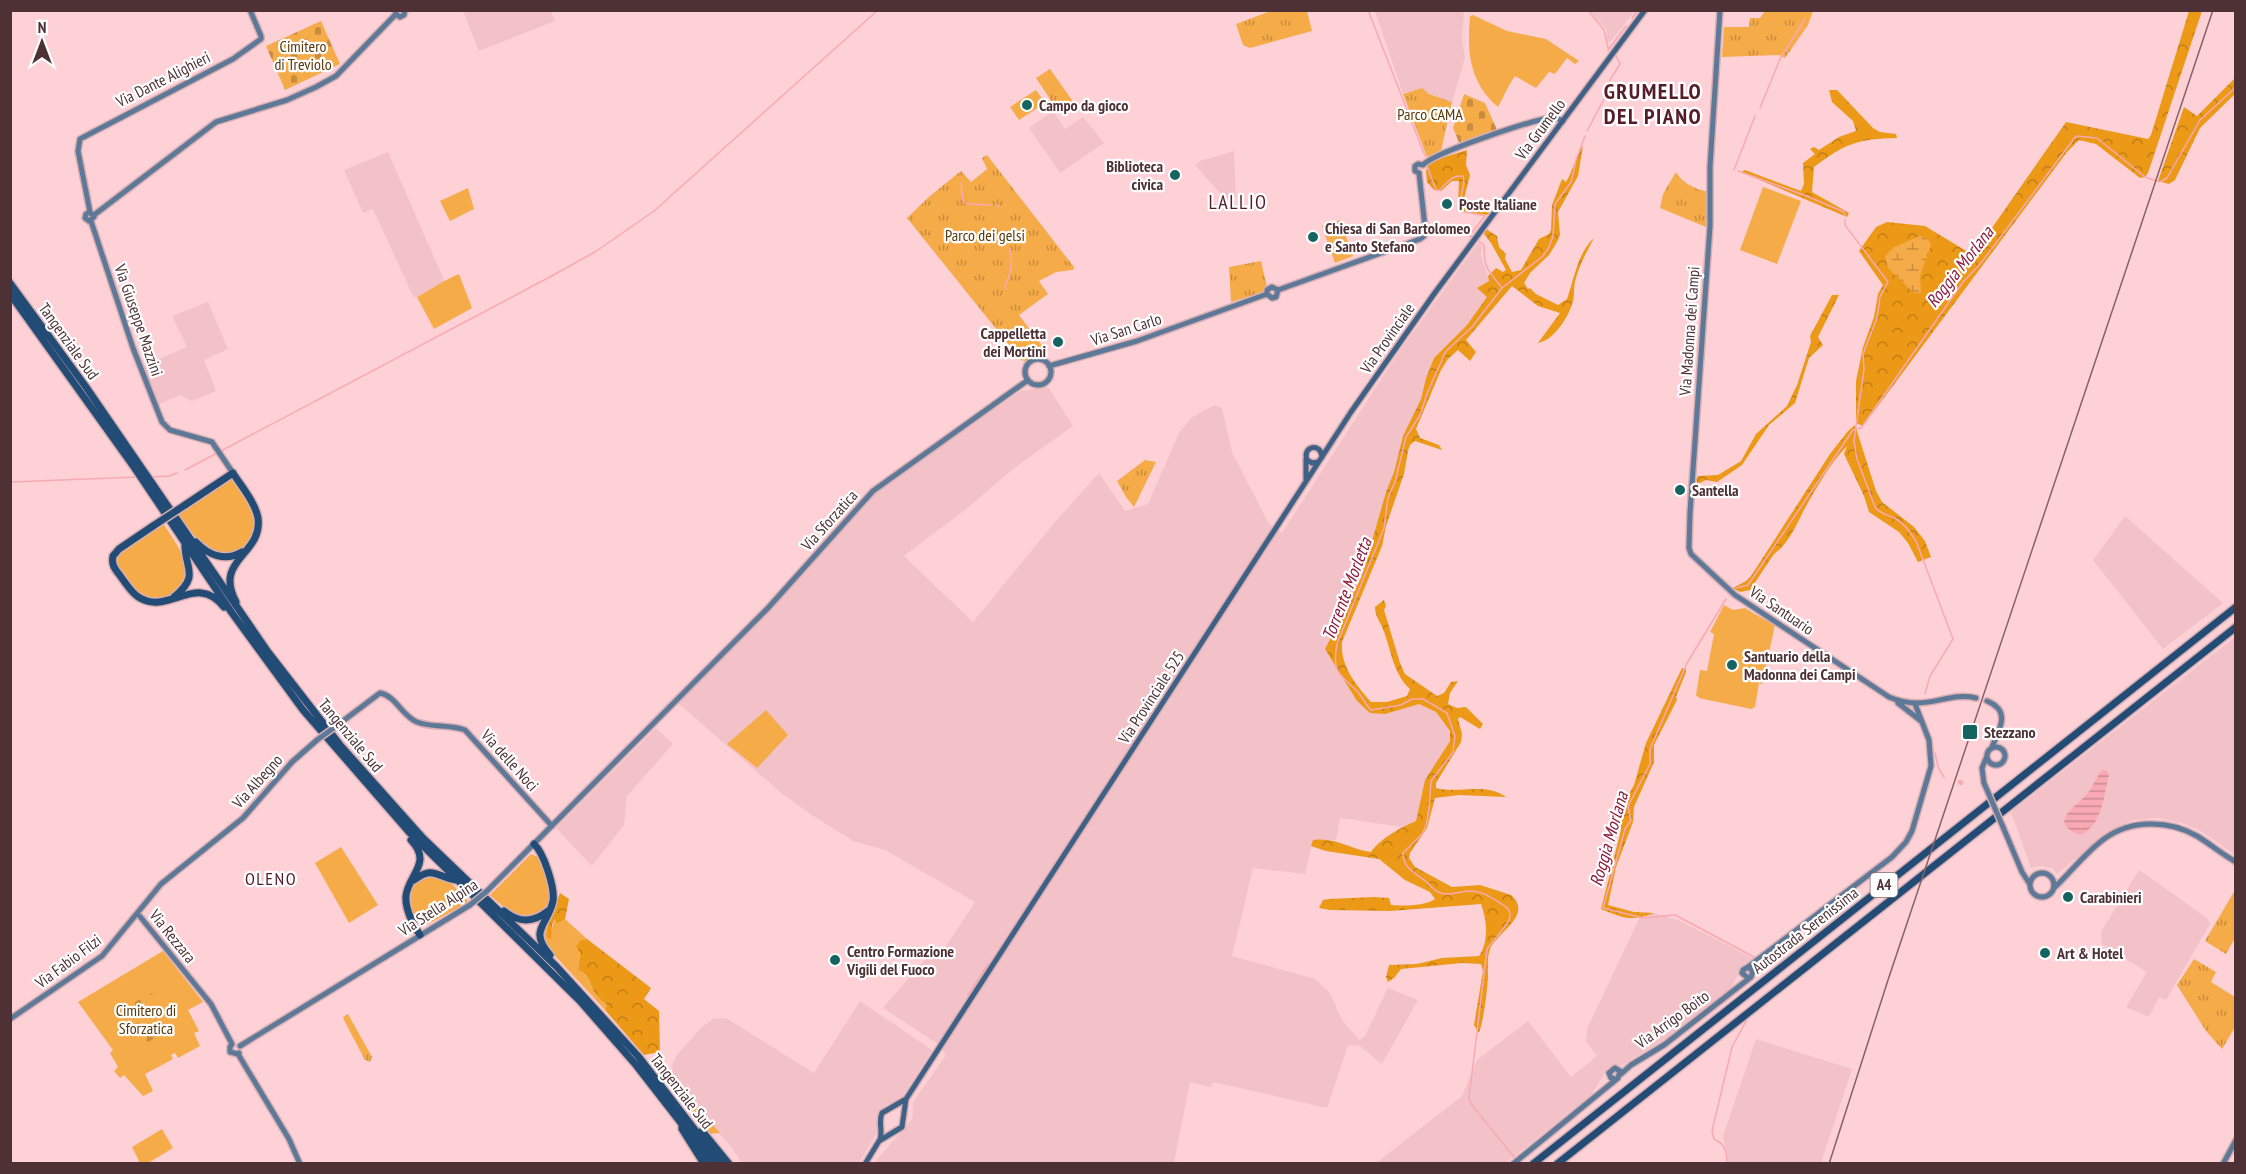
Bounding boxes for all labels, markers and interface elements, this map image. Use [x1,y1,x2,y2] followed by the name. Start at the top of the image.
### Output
[12,12,72,72] north arrow
[38,17,46,37] text: N
[274,36,332,74] park label: Cimitero di Treviolo
[112,47,213,112] street label: Via Dante Alighieri
[1604,77,1702,130] district label: GRUMELLO DEL PIANO
[1510,94,1569,164] street label: Via Grumello
[1039,95,1128,115] place label: Campo da gioco
[1020,98,1034,112] marker: Campo da gioco
[1397,104,1463,124] park label: Parco CAMA
[1106,156,1163,194] place label: Biblioteca civica
[1168,168,1182,182] marker: Biblioteca civica
[1208,189,1268,215] district label: LALLIO
[1459,194,1537,214] place label: Poste Italiane
[1440,197,1454,211] marker: Poste Italiane
[1325,218,1470,256] place label: Chiesa di San Bartolomeo e Santo Stefano
[1921,221,1999,312] water label: Roggia Morlana
[945,225,1025,245] park label: Parco dei gelsi
[1306,230,1320,244] marker: Chiesa di San Bartolomeo e Santo Stefano
[110,260,167,379] street label: Via Giuseppe Mazzini
[1674,266,1704,397] street label: Via Madonna dei Campi
[35,299,104,383] street label: Tangenziale Sud
[1355,299,1418,378] street label: Via Provinciale
[1087,308,1164,350] street label: Via San Carlo
[981,323,1046,361] place label: Cappelletta dei Mortini
[1051,335,1065,349] marker: Cappelletta dei Mortini
[1692,480,1739,500] place label: Santella
[1673,483,1687,497] marker: Santella
[796,485,862,555] street label: Via Sforzatica
[1316,533,1377,643] water label: Torrente Morletta
[1745,581,1818,639] street label: Via Santuario
[1744,646,1856,684] place label: Santuario della Madonna dei Campi
[1113,647,1188,748] street label: Via Provinciale 525
[1725,658,1739,672] marker: Santuario della Madonna dei Campi
[314,694,388,776] street label: Tangenziale Sud
[1984,722,2036,742] place label: Stezzano
[1961,723,1979,741] marker: Stezzano
[476,724,543,795] street label: Via delle Noci
[227,750,287,813] street label: Via Albegno
[1584,788,1633,889] water label: Roggia Morlana
[245,867,297,890] district label: OLENO
[1870,873,1898,897] road number: A4
[394,874,481,941] street label: Via Stella Alpina
[1748,882,1862,978] street label: Autostrada Serenissima
[2080,887,2142,907] place label: Carabinieri
[2061,890,2075,904] marker: Carabinieri
[145,904,201,967] street label: Via Rezzara
[30,930,105,993] street label: Via Fabio Filzi
[846,941,954,979] place label: Centro Formazione Vigili del Fuoco
[2056,943,2123,963] place label: Art & Hotel
[2038,946,2052,960] marker: Art & Hotel
[828,953,842,967] marker: Centro Formazione Vigili del Fuoco
[1630,985,1713,1053] street label: Via Arrigo Boito
[116,1000,176,1038] park label: Cimitero di Sforzatica
[646,1049,718,1133] street label: Tangenziale Sud

